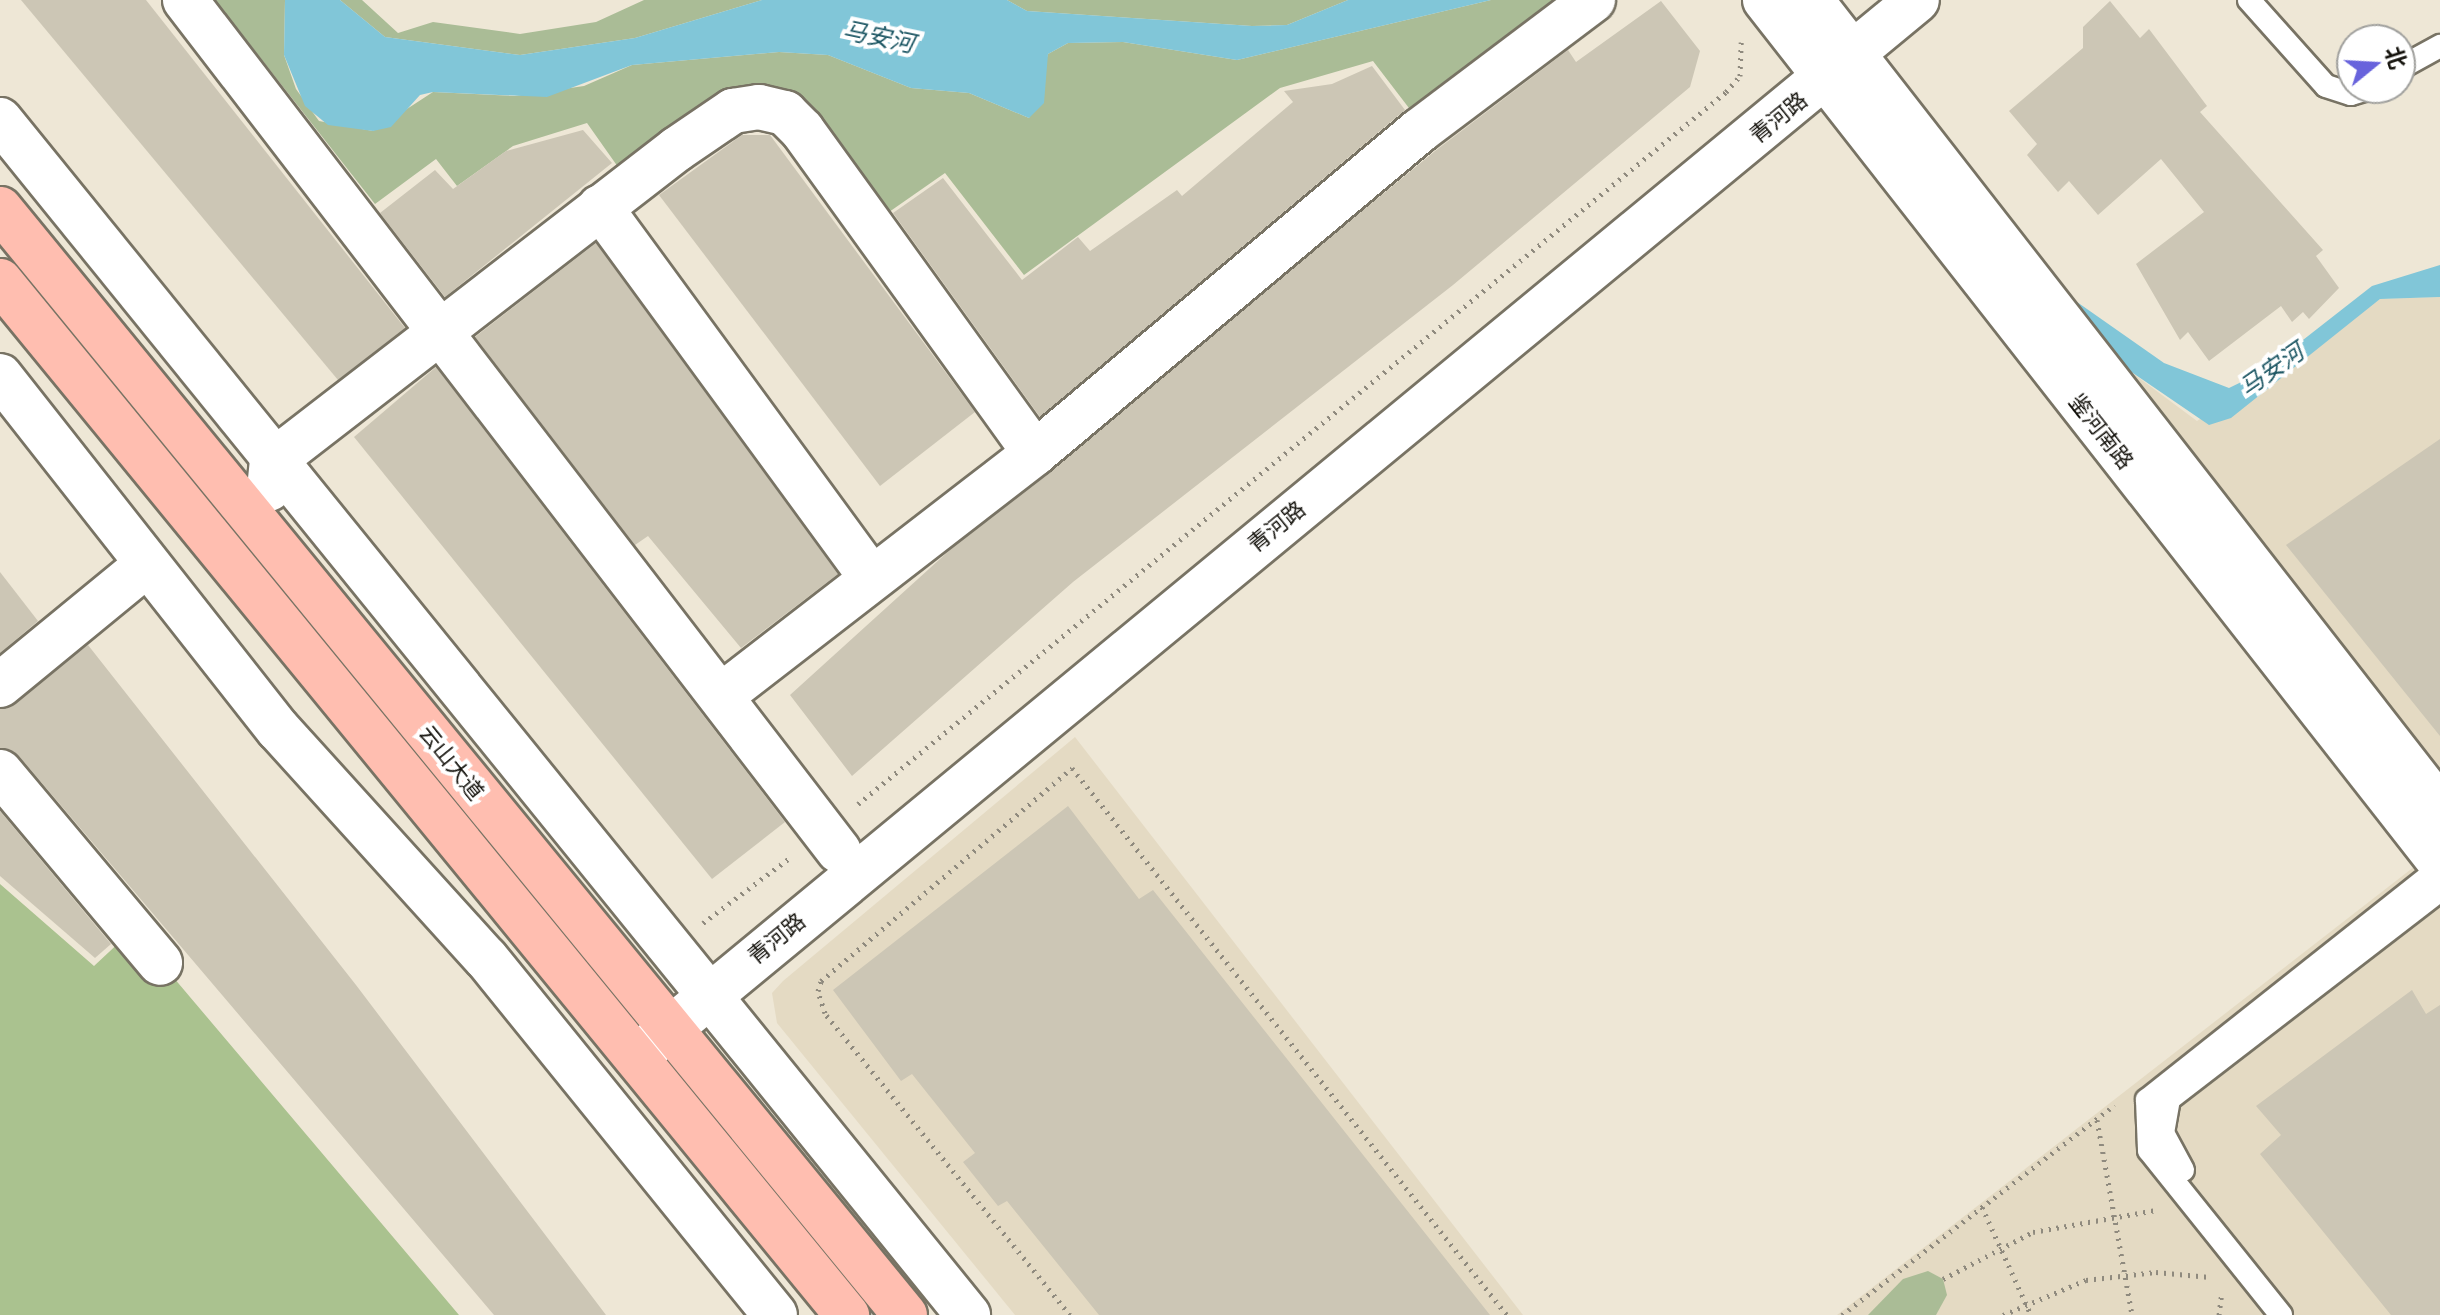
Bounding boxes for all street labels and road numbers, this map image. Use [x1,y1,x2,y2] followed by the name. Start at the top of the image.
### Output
[1744,86,1812,148] street label: 青河路
[2065,388,2139,474] street label: 鉴河南路
[1242,495,1310,557] street label: 青河路
[414,719,490,805] street label: 云山大道
[742,907,810,969] street label: 青河路

